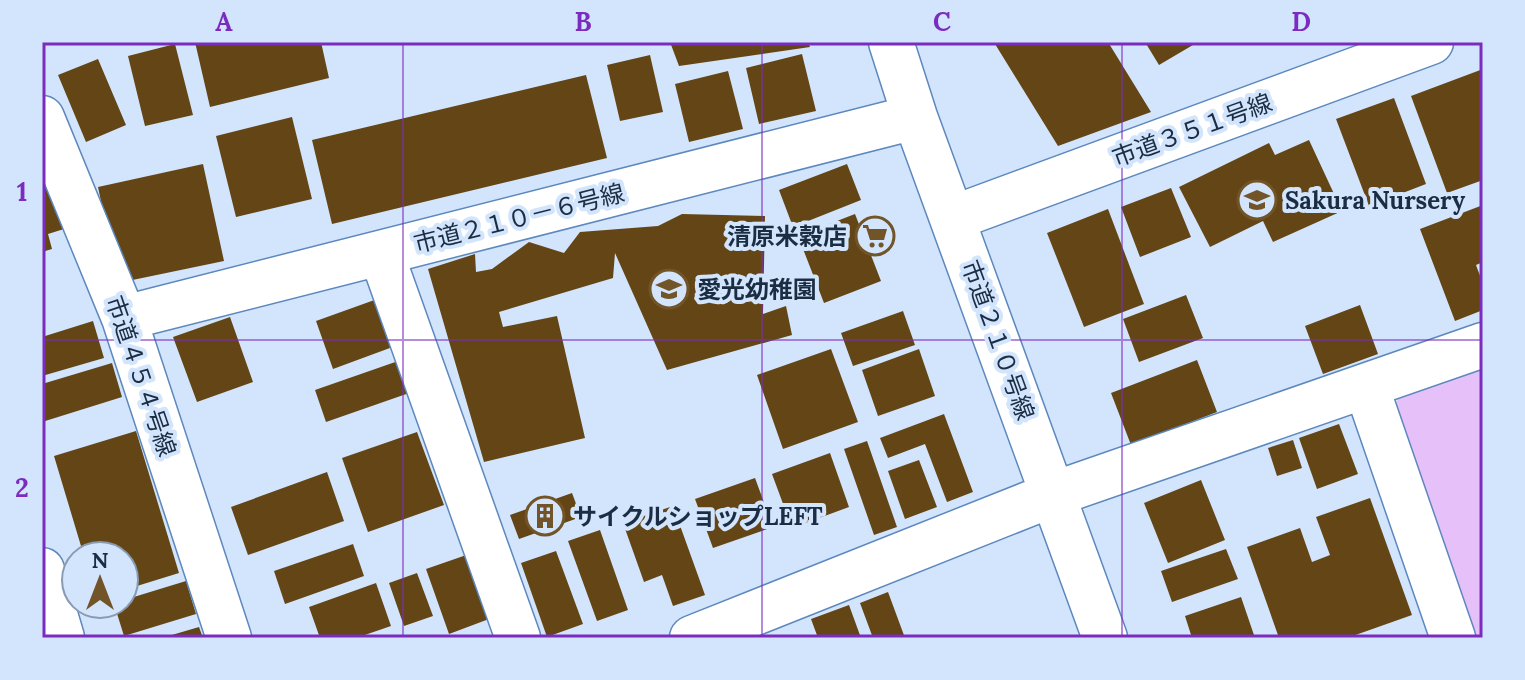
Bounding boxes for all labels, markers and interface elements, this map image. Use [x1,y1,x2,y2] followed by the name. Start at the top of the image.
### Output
[215,5,233,38] text: A
[574,5,592,38] text: B
[933,5,951,38] text: C
[1291,5,1311,38] text: D
[1108,87,1276,173] street label: 市道３５１号線
[17,175,27,208] text: 1
[410,177,628,259] street label: 市道２１０－６号線
[1236,179,1278,221] school or university icon: Sakura Nursery
[1285,185,1466,216] place label: Sakura Nursery
[854,215,896,257] supermarket icon: 清原米穀店
[727,221,847,252] place label: 清原米穀店
[955,256,1041,424] street label: 市道２１０号線
[648,268,690,310] school or university icon: 愛光幼稚園
[697,274,817,305] place label: 愛光幼稚園
[99,292,183,460] street label: 市道４５４号線
[15,471,29,504] text: 2
[524,495,566,537] building icon: サイクルショップLEFT
[573,501,823,532] place label: サイクルショップLEFT
[60,540,140,620] north arrow
[91,546,109,574] text: N

